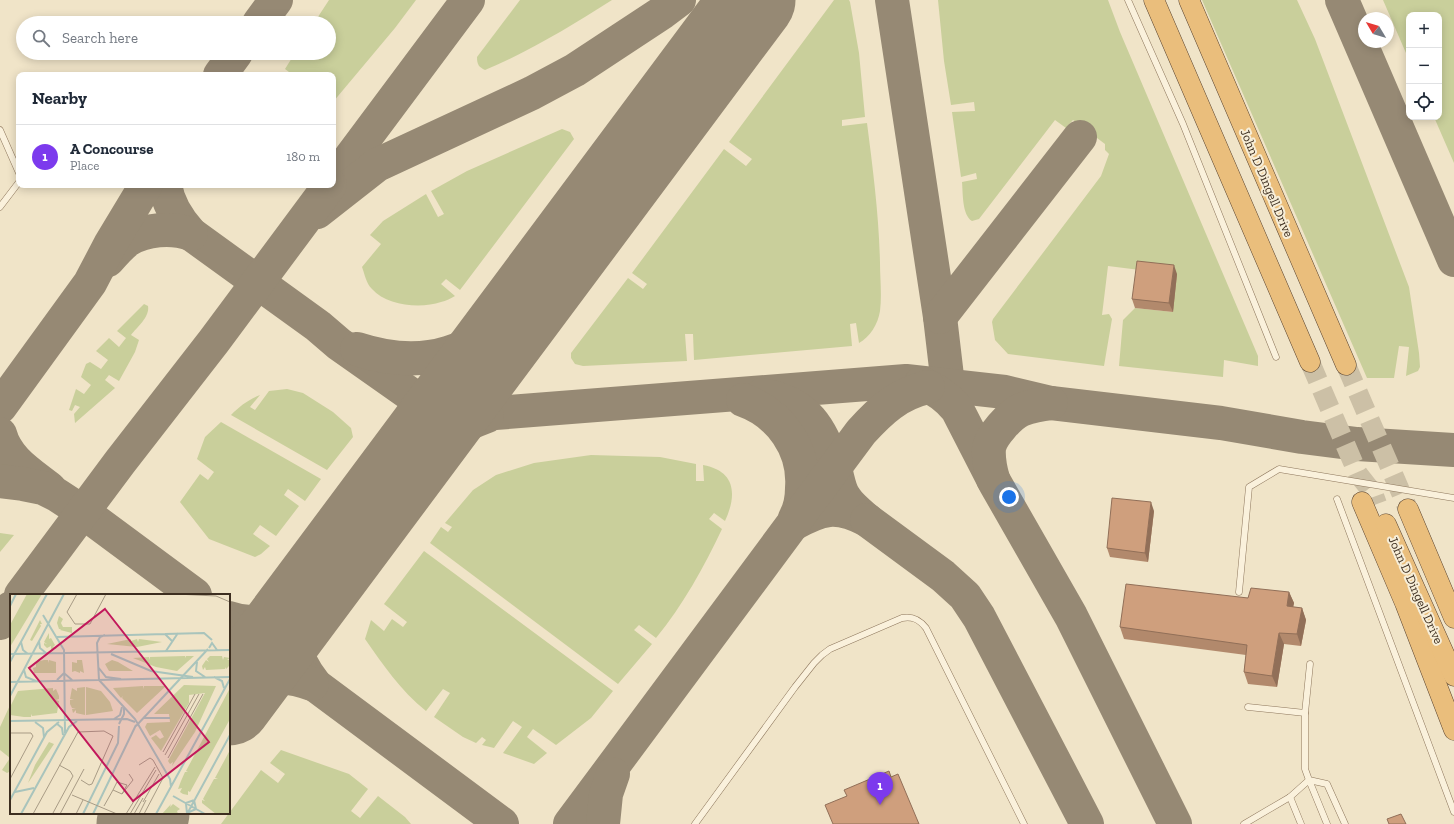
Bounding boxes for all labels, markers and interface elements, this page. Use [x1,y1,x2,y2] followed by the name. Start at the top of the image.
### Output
[1358,12,1394,48] north arrow
[1406,12,1442,120] map controls
[1406,12,1442,48] button: +
[16,16,336,60] search box
[30,27,52,49] icon: search
[62,29,138,47] text: Search here
[1406,48,1442,84] button: −
[1406,84,1442,120] button: locate
[32,88,87,108] text: Nearby
[1237,127,1297,239] street label: John D Dingell Drive
[70,140,153,158] text: A Concourse
[42,149,48,164] text: 1
[286,149,320,164] text: 180 m
[70,158,99,173] text: Place
[999,487,1019,507] your location
[1386,534,1446,646] street label: John D Dingell Drive
[10,594,230,814] inset map
[867,772,893,805] pin: 1

